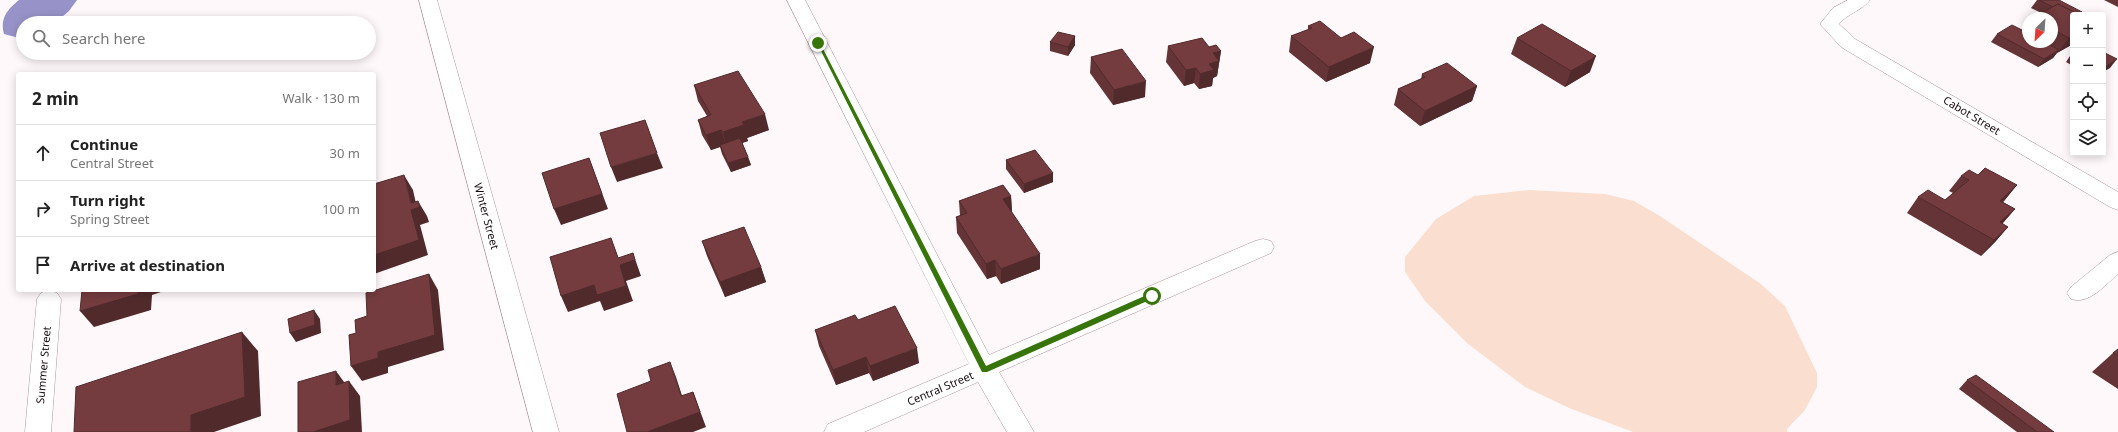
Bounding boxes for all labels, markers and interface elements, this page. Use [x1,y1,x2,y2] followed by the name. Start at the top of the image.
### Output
[2022,12,2058,48] north arrow
[2070,12,2106,156] map controls
[2070,12,2106,48] button: +
[16,16,376,60] search box
[30,27,52,49] icon: search
[62,28,145,48] text: Search here
[809,34,827,52] route end
[2070,48,2106,84] button: −
[2070,84,2106,120] button: locate
[32,87,79,110] text: 2 min
[282,89,360,107] text: Walk · 130 m
[1941,92,2003,138] street label: Cabot Street
[2070,120,2106,156] button: layers
[70,134,138,154] text: Continue
[32,142,54,164] icon: ahead
[330,144,360,162] text: 30 m
[70,154,154,172] text: Central Street
[471,181,503,251] street label: Winter Street
[70,190,145,210] text: Turn right
[32,198,54,220] icon: right
[322,200,360,218] text: 100 m
[70,210,150,228] text: Spring Street
[32,254,54,276] icon: arrive
[70,255,225,275] text: Arrive at destination
[1143,287,1161,305] route start
[32,326,54,404] street label: Summer Street
[904,367,976,409] street label: Central Street

